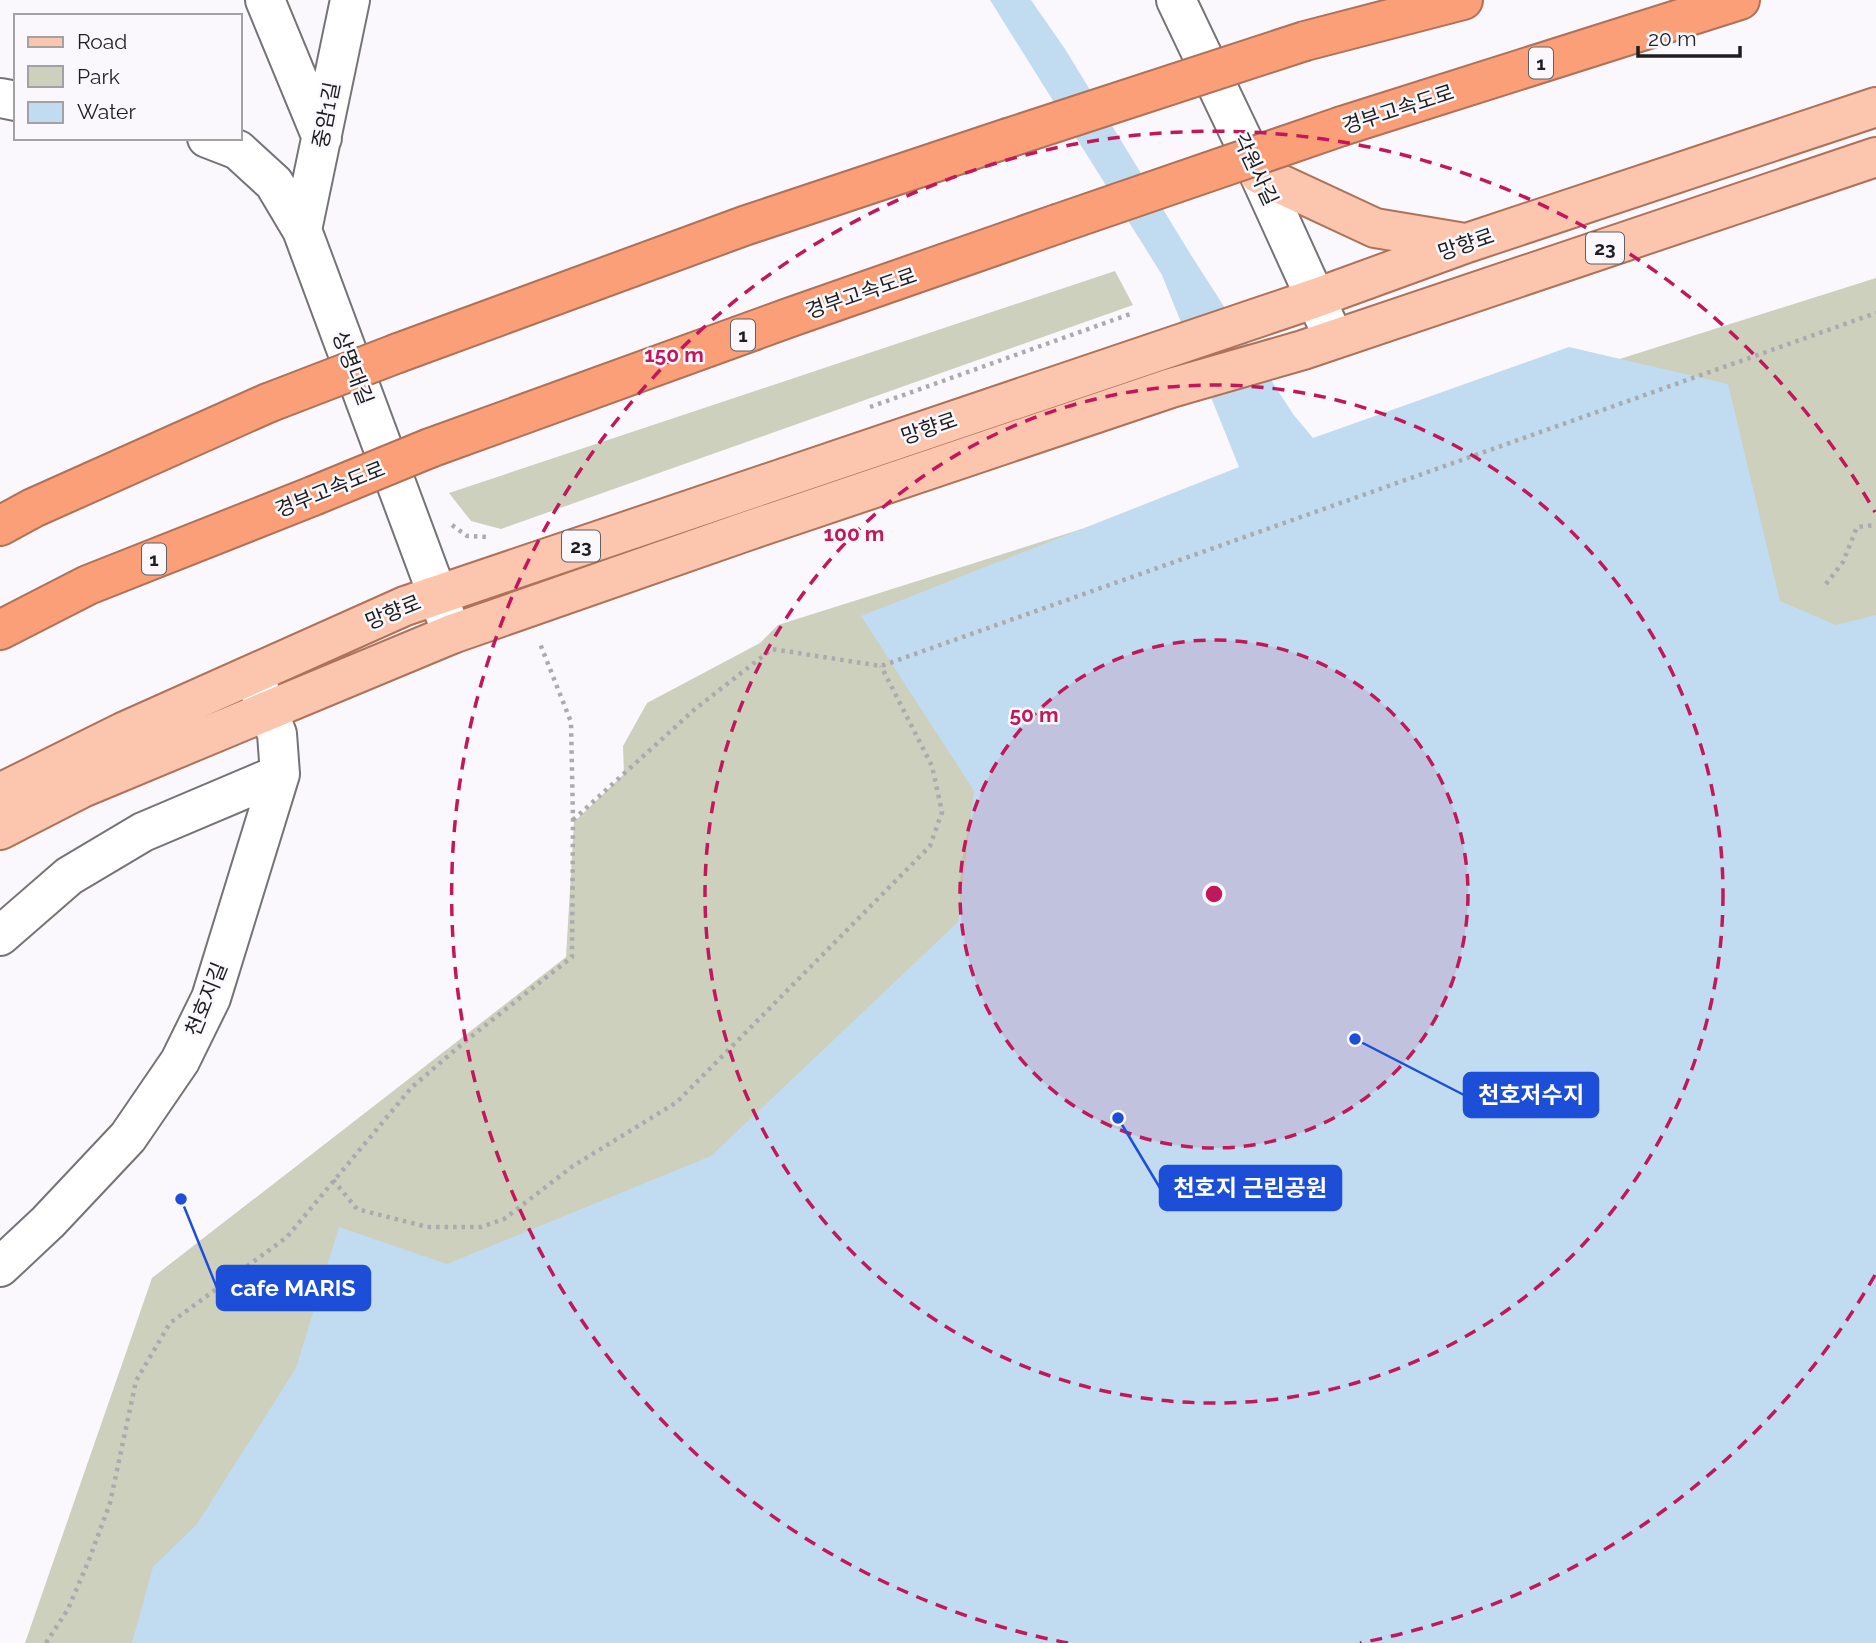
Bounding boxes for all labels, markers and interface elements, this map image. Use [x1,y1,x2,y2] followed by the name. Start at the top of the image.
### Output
[14,14,242,140] legend
[1638,14,1740,58] scale bar
[1648,26,1696,51] text: 20 m
[77,29,127,54] text: Road
[1529,48,1553,78] road number: 1
[77,64,120,89] text: Park
[1339,79,1457,139] street label: 경부고속도로
[307,80,345,150] street label: 중암1길
[77,99,136,124] text: Water
[1228,129,1284,209] street label: 각원사길
[1435,223,1497,265] street label: 망향로
[1586,232,1624,264] road number: 23
[802,262,920,324] street label: 경부고속도로
[731,320,755,350] road number: 1
[327,327,379,409] street label: 상명대길
[644,342,704,367] text: 150 m
[898,407,960,449] street label: 망향로
[272,456,388,522] street label: 경부고속도로
[824,521,884,546] text: 100 m
[562,530,600,562] road number: 23
[142,544,166,574] road number: 1
[361,590,425,634] street label: 망향로
[1009,702,1059,727] text: 50 m
[1202,882,1226,906] centre of rings
[180,958,232,1040] street label: 천호지길
[1464,1073,1598,1117] callout: 천호저수지
[1478,1081,1584,1108] text: 천호저수지
[1160,1166,1341,1210] callout: 천호지 근린공원
[1173,1174,1327,1201] text: 천호지 근린공원
[217,1266,370,1310] callout: cafe MARIS
[230,1274,356,1301] text: cafe MARIS

